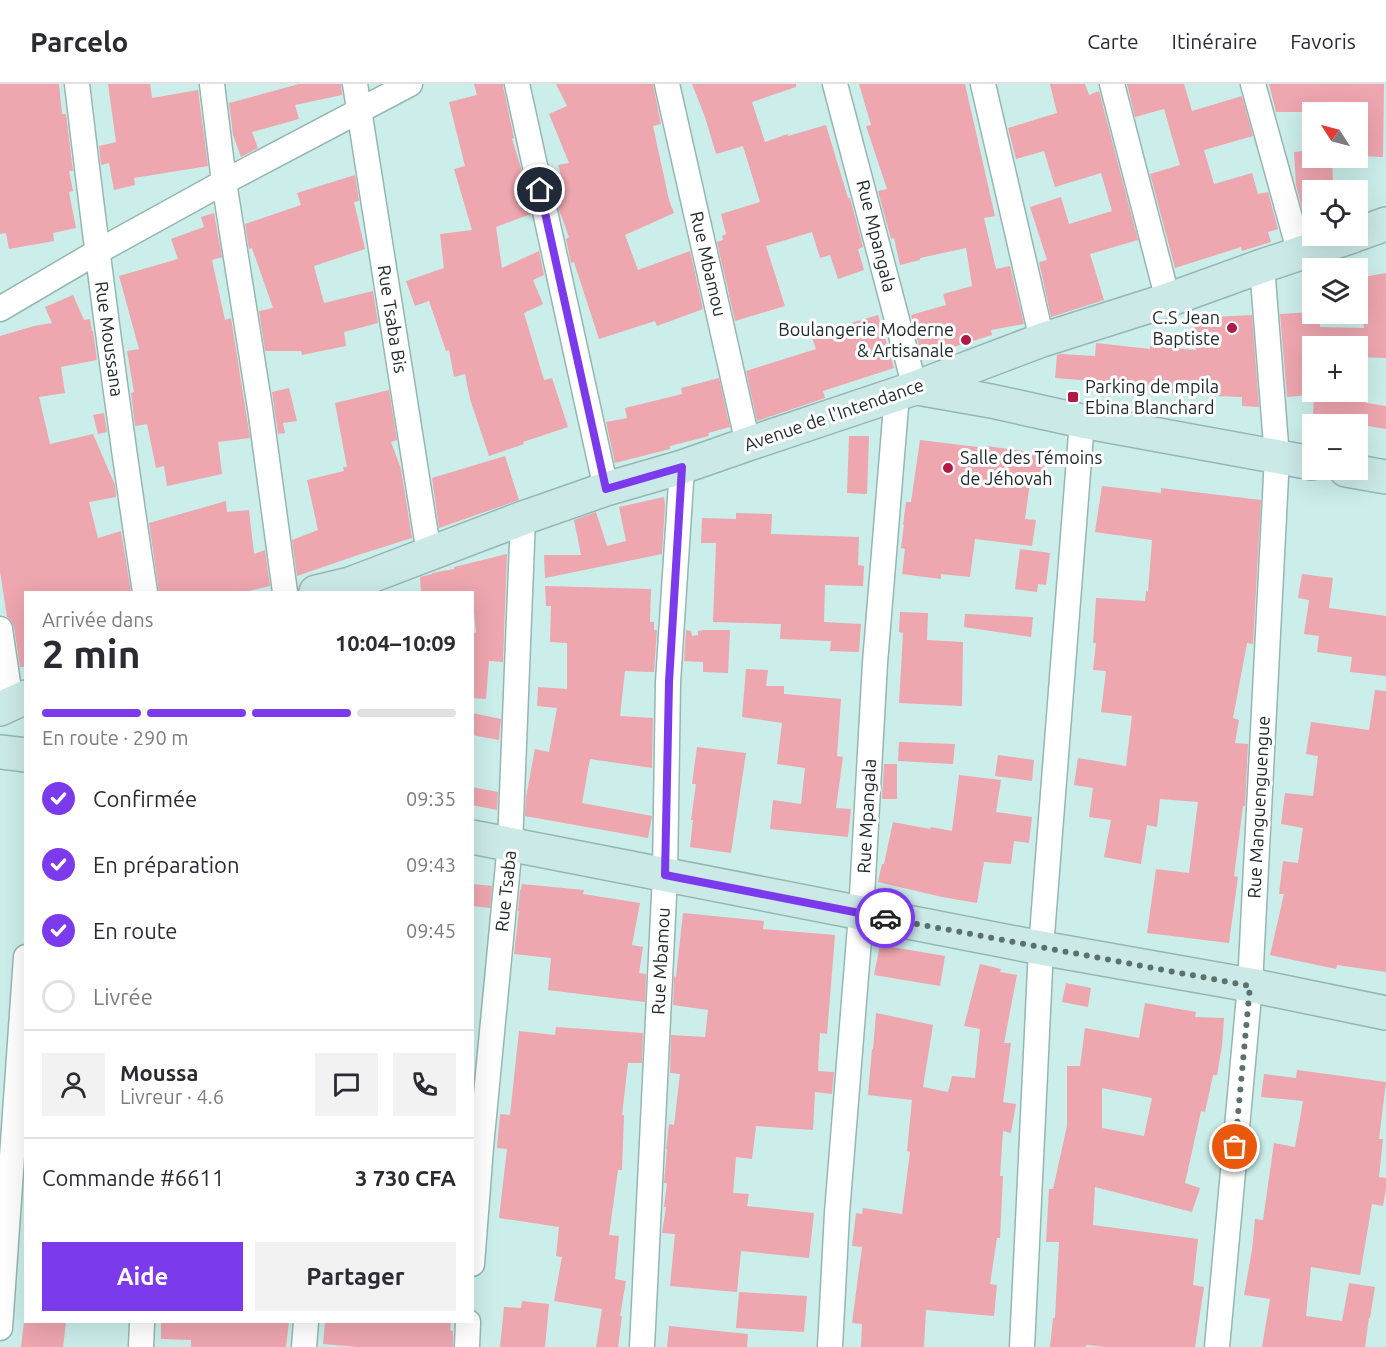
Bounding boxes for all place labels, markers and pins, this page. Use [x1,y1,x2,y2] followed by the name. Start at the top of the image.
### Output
[514,164,565,215] pin
[1152,307,1220,348] place label: C.S Jean Baptiste
[778,319,954,360] place label: Boulangerie Moderne & Artisanale
[1225,321,1239,335] marker: C.S Jean Baptiste
[959,333,973,347] marker: Boulangerie Moderne & Artisanale
[1085,376,1219,417] place label: Parking de mpila Ebina Blanchard
[1066,390,1080,404] marker: Parking de mpila Ebina Blanchard
[960,447,1102,488] place label: Salle des Témoins de Jéhovah
[941,461,955,475] marker: Salle des Témoins de Jéhovah
[1209,1121,1260,1172] pin

